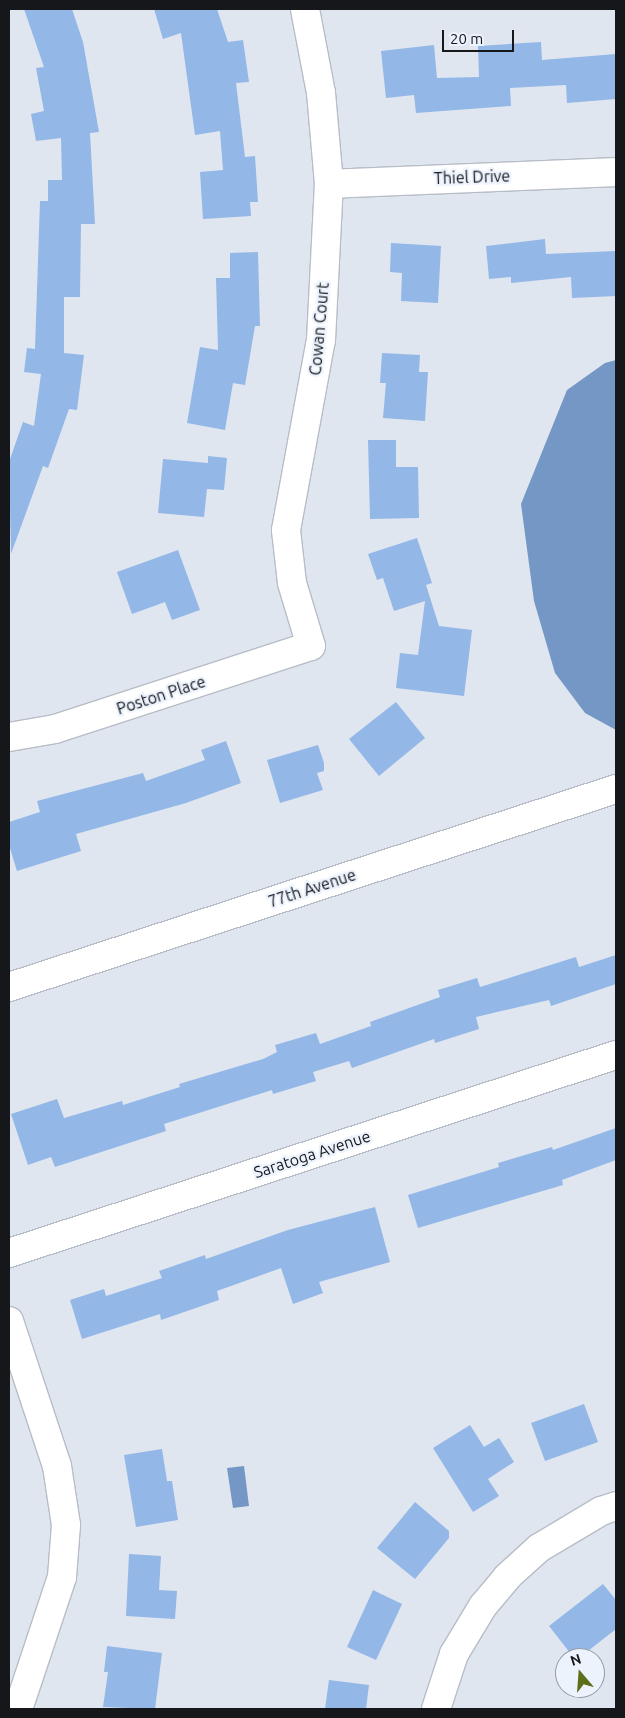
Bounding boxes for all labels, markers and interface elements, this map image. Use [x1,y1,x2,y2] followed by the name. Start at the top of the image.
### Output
[445,20,518,52] scale bar
[450,30,483,47] text: 20 m
[433,166,511,188] street label: Thiel Drive
[305,282,333,376] street label: Cowan Court
[114,672,208,718] street label: Poston Place
[266,865,358,911] street label: 77th Avenue
[251,1126,373,1182] street label: Saratoga Avenue
[555,1648,605,1698] north arrow
[568,1650,583,1669] text: N

